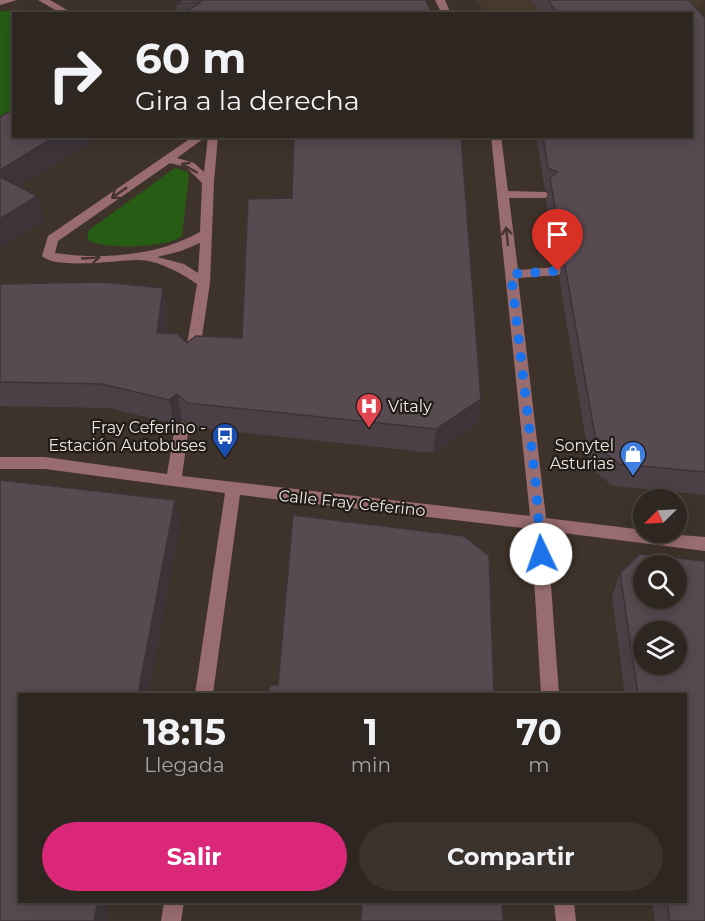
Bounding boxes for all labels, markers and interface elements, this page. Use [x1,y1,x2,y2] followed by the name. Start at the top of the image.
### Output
[135,32,246,84] text: 60 m
[36,36,114,114] icon: right
[135,84,360,117] text: Gira a la derecha
[181,161,198,173] one-way arrow
[112,187,128,199] one-way arrow
[532,209,583,271] pin
[541,218,574,251] icon: arrive
[501,227,512,247] one-way arrow
[81,253,101,264] one-way arrow
[354,391,384,429] hospital icon: Vitaly
[388,397,432,416] place label: Vitaly
[49,418,206,455] place label: Fray Ceferino - Estación Autobuses
[210,421,240,459] bus stop icon: Fray Ceferino - Estación Autobuses
[550,436,614,473] place label: Sonytel Asturias
[618,439,648,477] shop icon: Sonytel Asturias
[277,486,427,520] street label: Calle Fray Ceferino
[633,489,687,543] north arrow
[633,489,687,675] map controls
[509,522,573,586] position arrow
[633,555,687,609] button: search
[633,621,687,675] button: layers
[143,710,226,754] text: 18:15
[364,710,378,754] text: 1
[516,710,562,754] text: 70
[144,753,224,777] text: Llegada
[351,753,391,777] text: min
[528,753,550,777] text: m
[42,822,347,891] button: Salir
[359,822,663,891] button: Compartir

